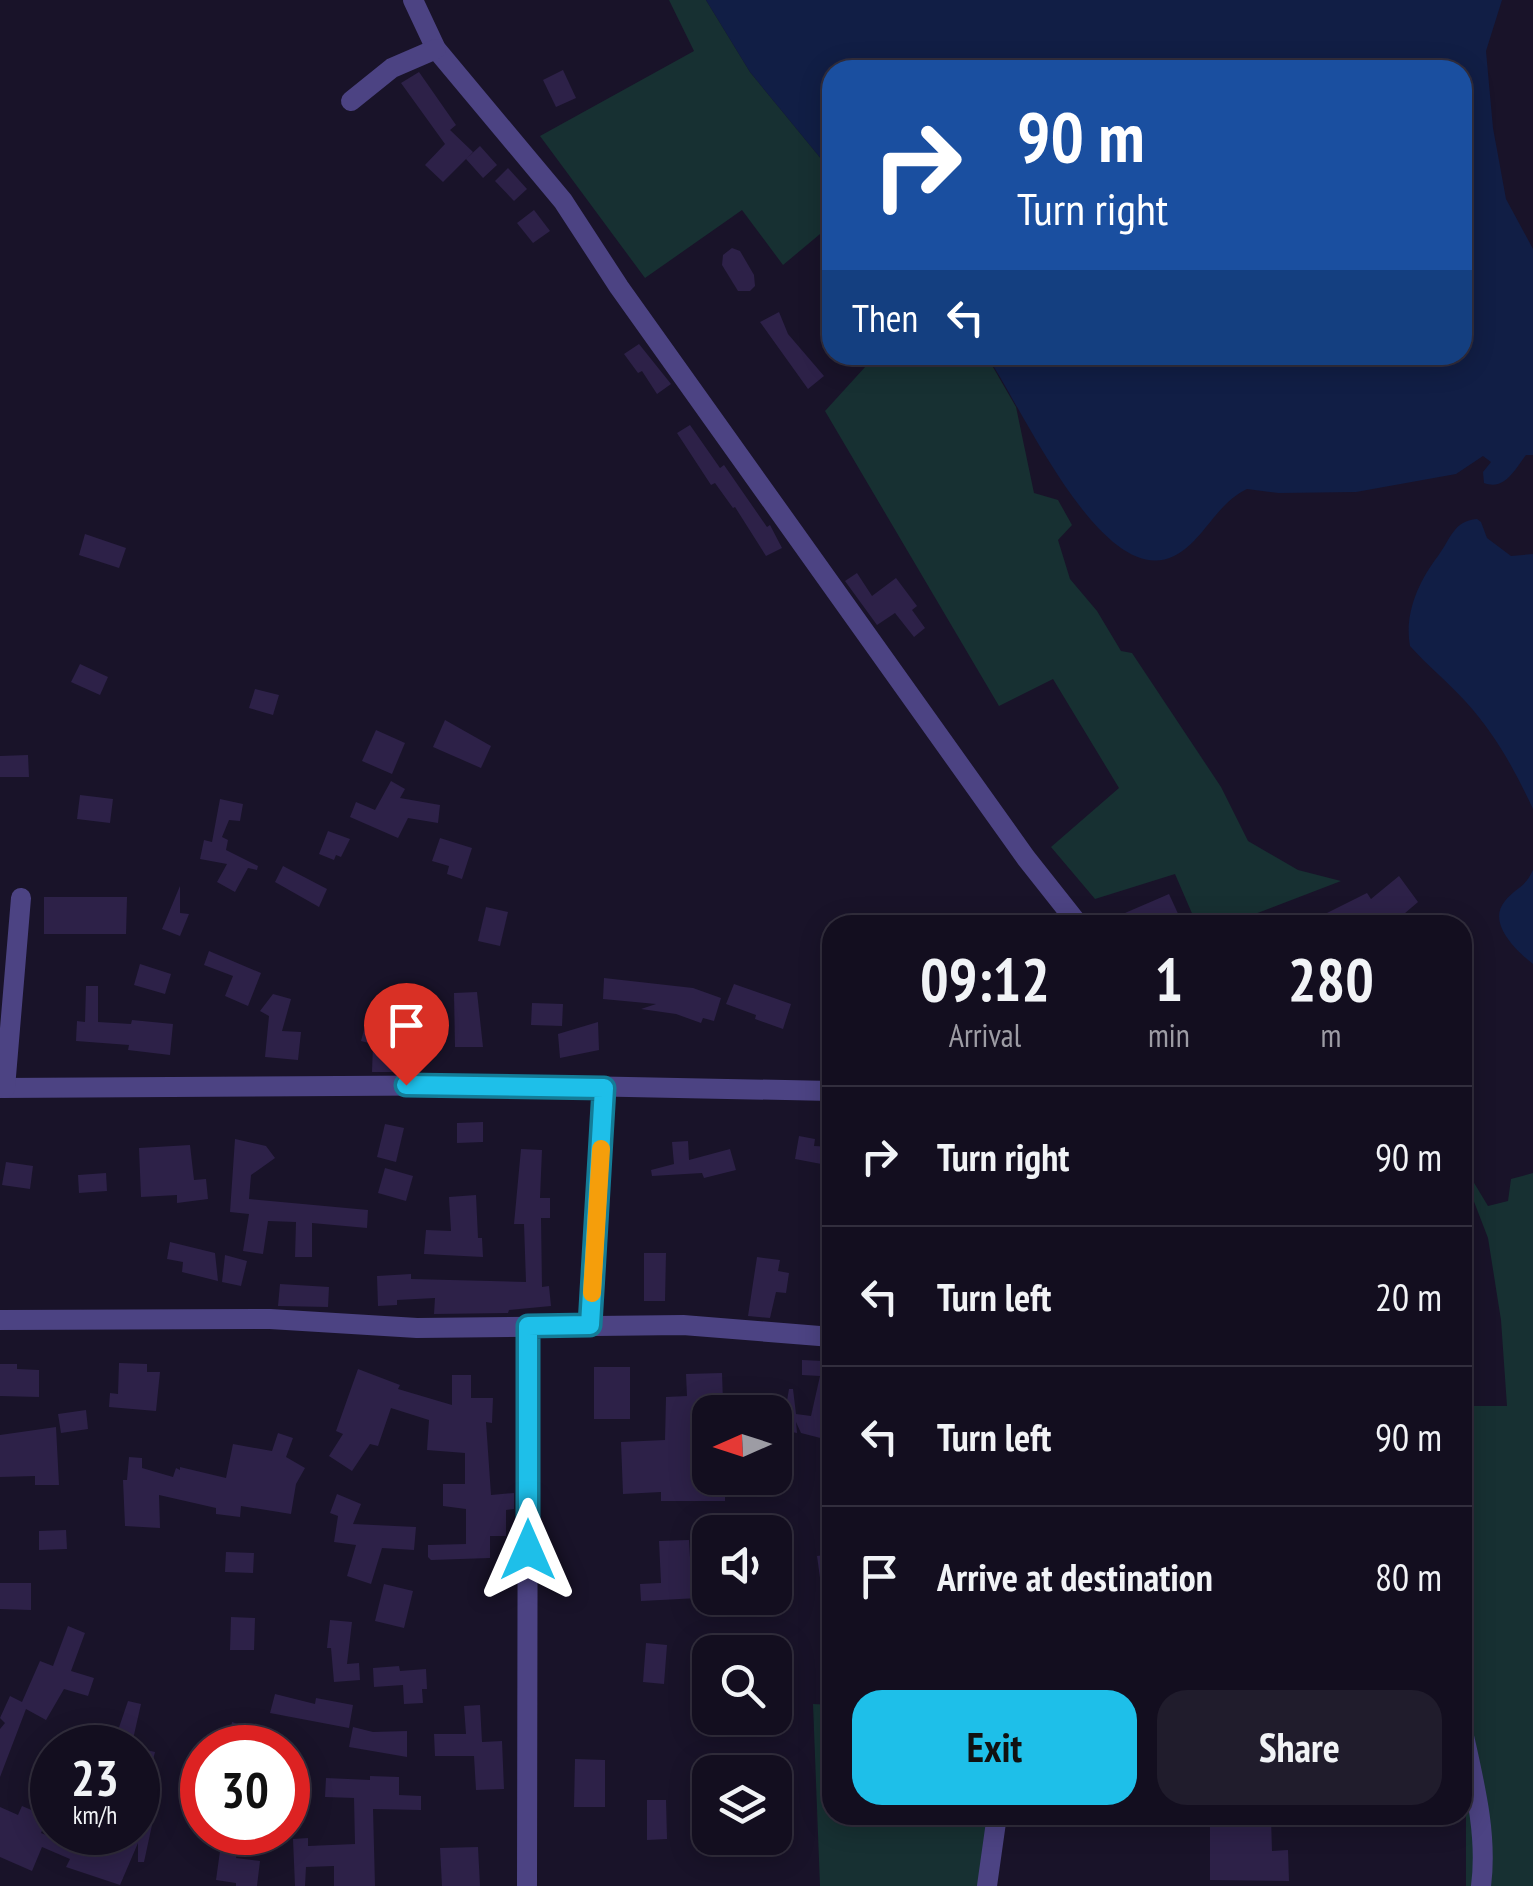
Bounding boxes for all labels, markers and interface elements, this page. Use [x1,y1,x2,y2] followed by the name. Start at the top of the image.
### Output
[1017,91,1145,181] text: 90 m
[852,100,982,230] icon: right
[1017,179,1168,237] text: Turn right
[938,290,993,345] icon: left
[852,293,918,342] text: Then
[920,940,1050,1018] text: 09:12
[1155,940,1183,1018] text: 1
[1288,940,1374,1018] text: 280
[364,983,449,1086] pin
[379,998,434,1053] icon: arrive
[949,1014,1021,1056] text: Arrival
[1148,1014,1190,1056] text: min
[1320,1014,1341,1056] text: m
[852,1129,907,1184] icon: right
[937,1132,1069,1181] text: Turn right
[1375,1132,1442,1181] text: 90 m
[852,1269,907,1324] icon: left
[937,1272,1051,1321] text: Turn left
[1375,1272,1442,1321] text: 20 m
[692,1395,792,1495] north arrow
[692,1395,792,1855] map controls
[852,1409,907,1464] icon: left
[937,1412,1051,1461] text: Turn left
[1375,1412,1442,1461] text: 90 m
[476,1498,580,1602] position arrow
[692,1515,792,1615] button: sound
[852,1549,907,1604] icon: arrive
[937,1552,1213,1601] text: Arrive at destination
[1375,1552,1442,1601] text: 80 m
[692,1635,792,1735] button: search
[852,1690,1137,1805] button: Exit
[1157,1690,1442,1805] button: Share
[180,1725,310,1855] speed limit sign: 30
[71,1745,119,1810] text: 23
[692,1755,792,1855] button: layers
[73,1799,117,1831] text: km/h

